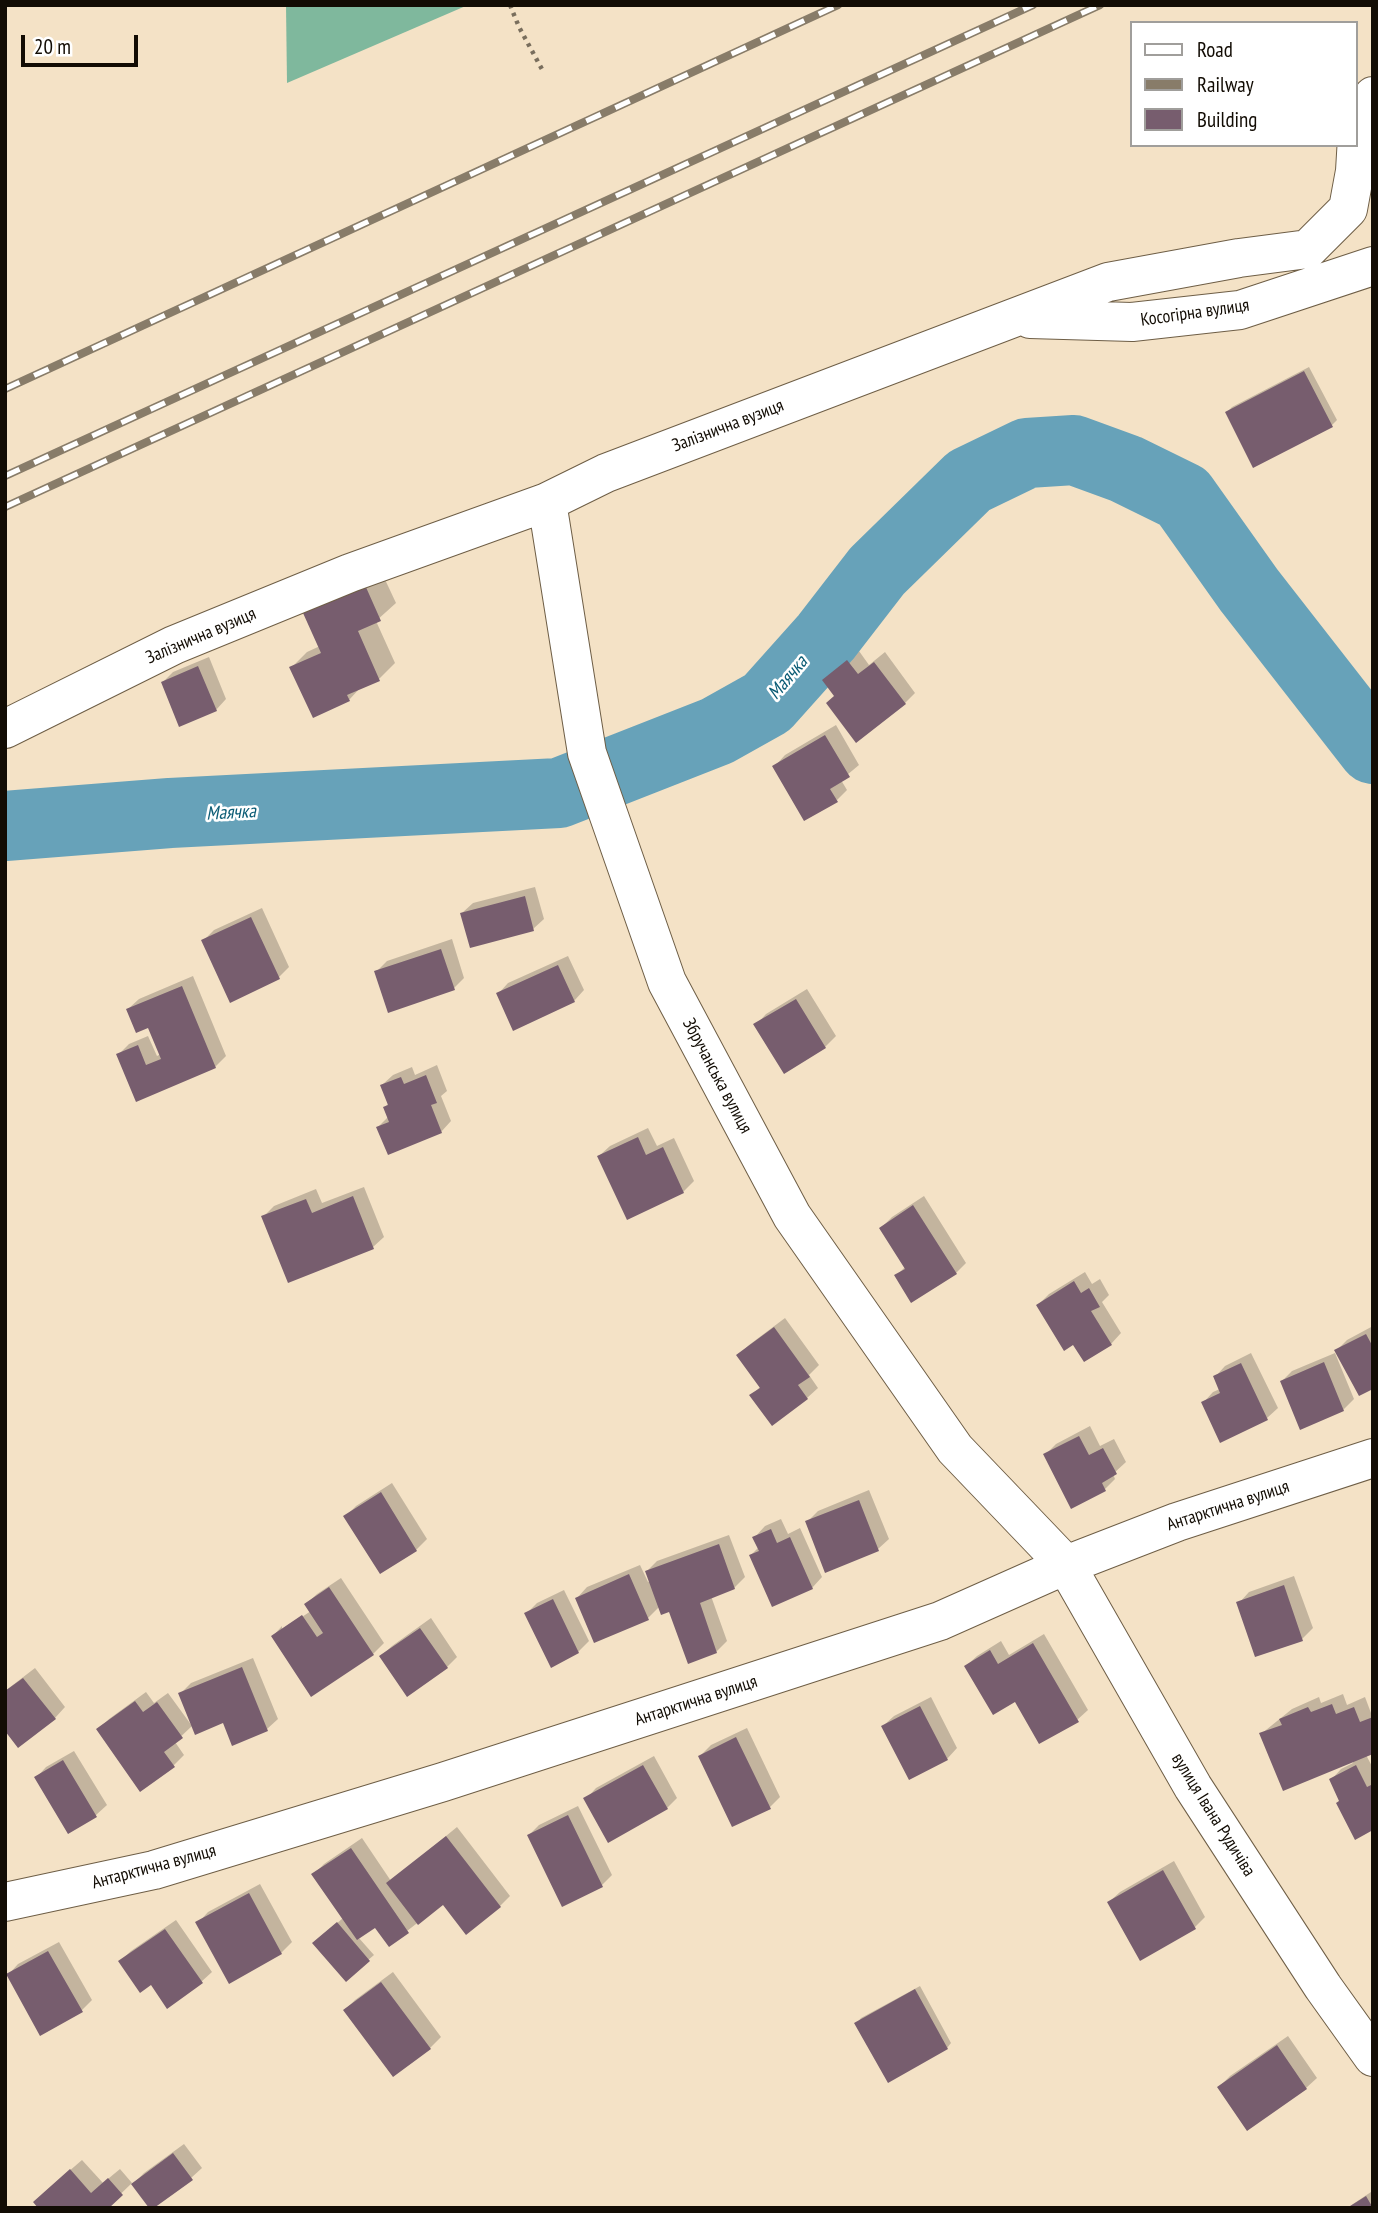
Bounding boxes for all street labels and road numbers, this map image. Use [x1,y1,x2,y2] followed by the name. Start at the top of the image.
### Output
[1139,295,1251,331] street label: Косогірна вулиця
[669,395,787,457] street label: Залізнична вузиця
[143,603,259,669] street label: Залізнична вузиця
[678,1015,756,1137] street label: Збручанська вулиця
[1164,1476,1292,1536] street label: Антарктична вулиця
[632,1671,760,1731] street label: Антарктична вулиця
[1166,1749,1260,1881] street label: вулиця Івана Рудичіва
[90,1840,218,1894] street label: Антарктична вулиця

